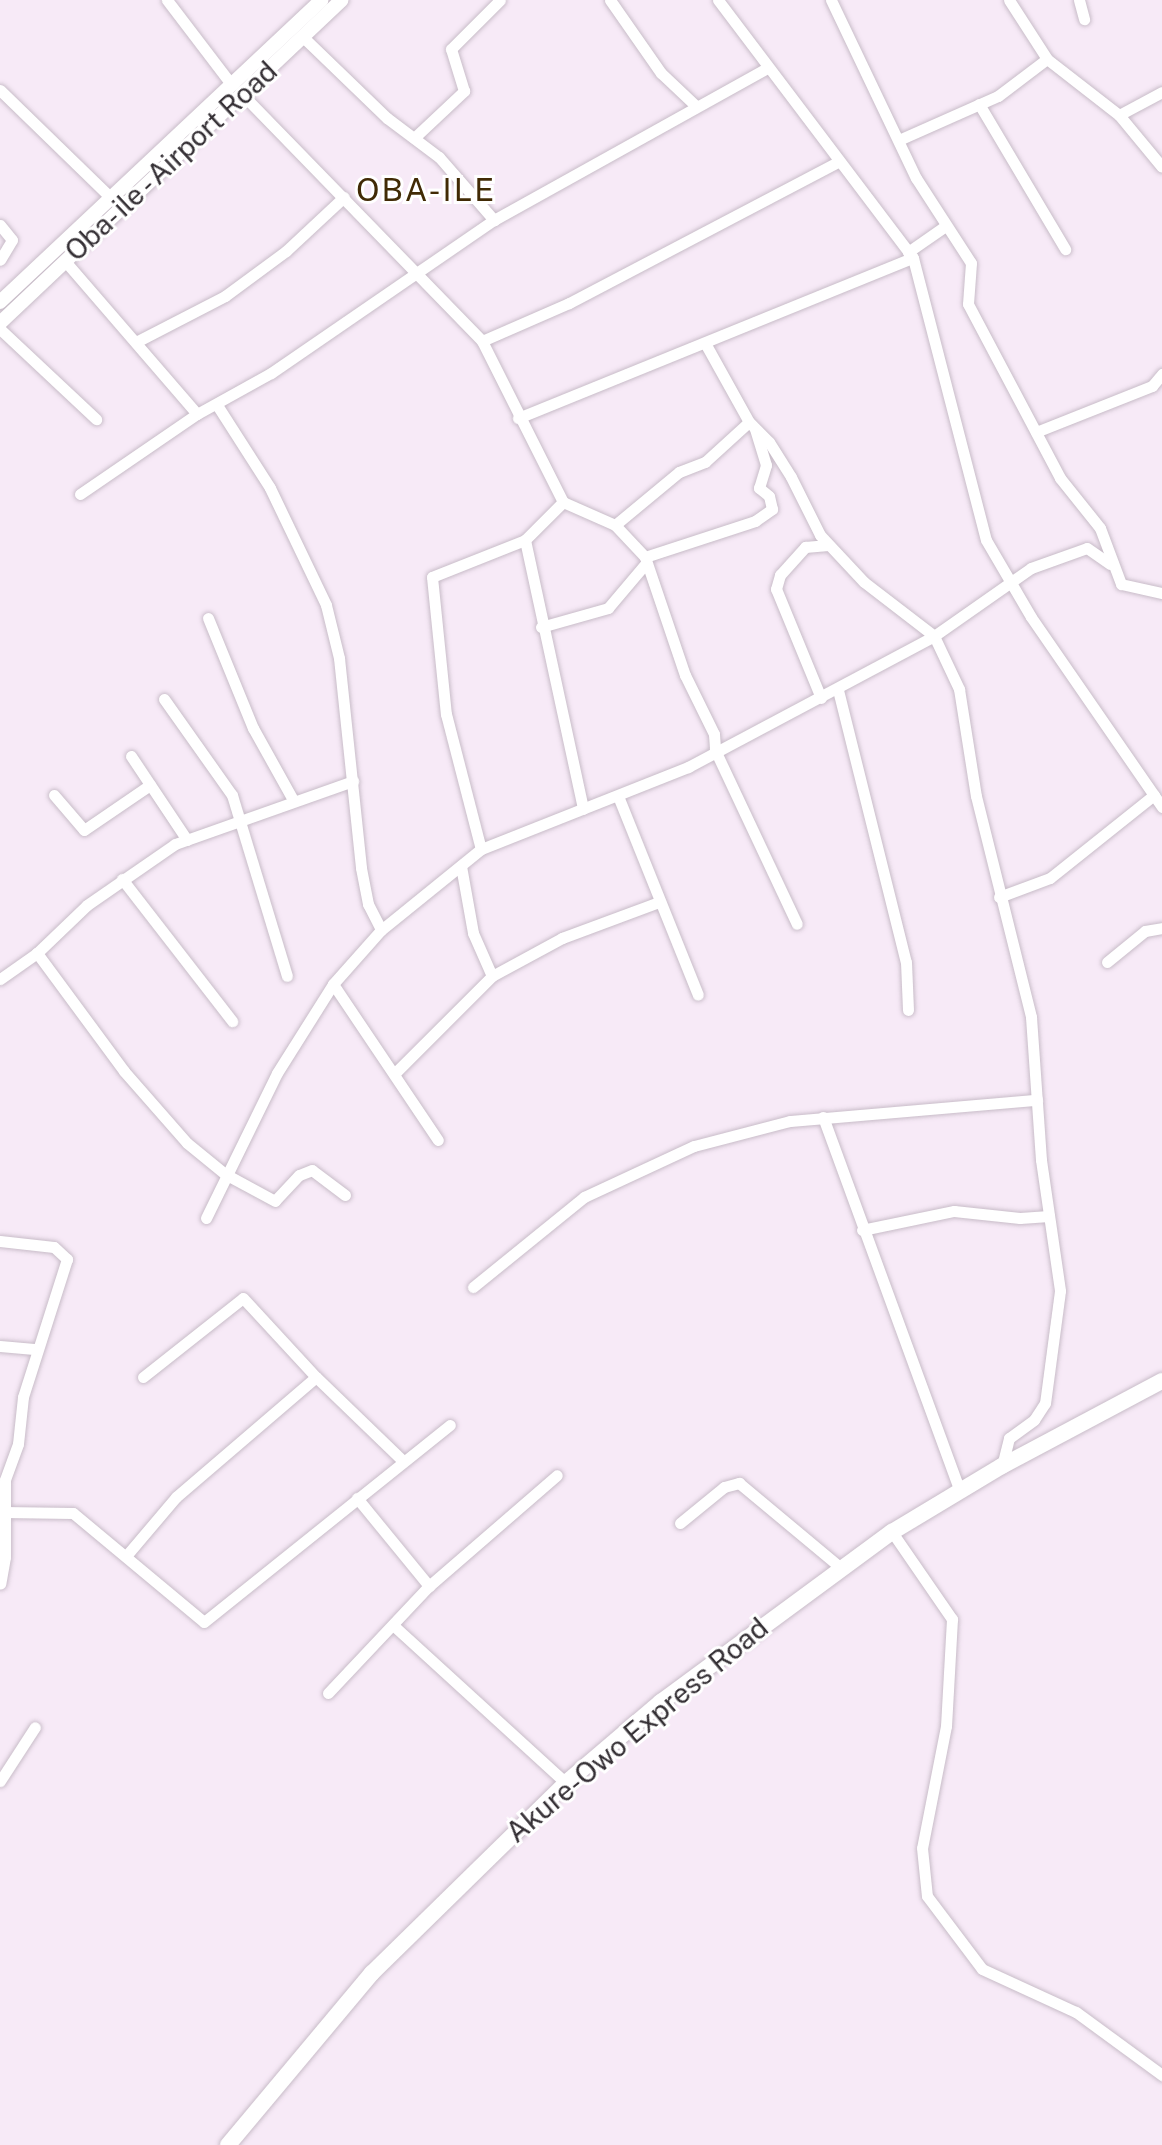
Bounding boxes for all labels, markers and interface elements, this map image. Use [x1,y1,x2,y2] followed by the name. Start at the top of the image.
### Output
[54,50,288,272] street label: Oba- ile - Airport Road
[356,171,496,209] district label: OBA-ILE
[499,1611,775,1849] street label: Akure-Owo Express Road

